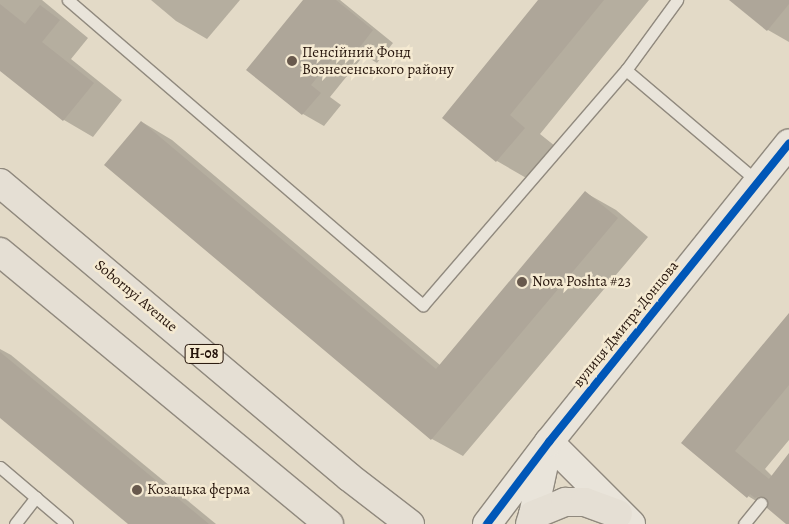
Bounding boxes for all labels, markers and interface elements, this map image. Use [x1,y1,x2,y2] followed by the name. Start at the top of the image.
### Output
[302,43,454,78] place label: Пенсійний Фонд Вознесенського району
[286,55,298,67] marker: Пенсійний Фонд Вознесенського району
[91,256,181,336] street label: Sobornyi Avenue
[569,257,683,391] street label: вулиця Дмитра Донцова
[532,273,631,291] place label: Nova Poshta #23
[516,276,528,288] marker: Nova Poshta #23
[184,342,224,366] road number: Н-08
[147,481,250,499] place label: Козацька ферма
[131,484,143,496] marker: Козацька ферма

